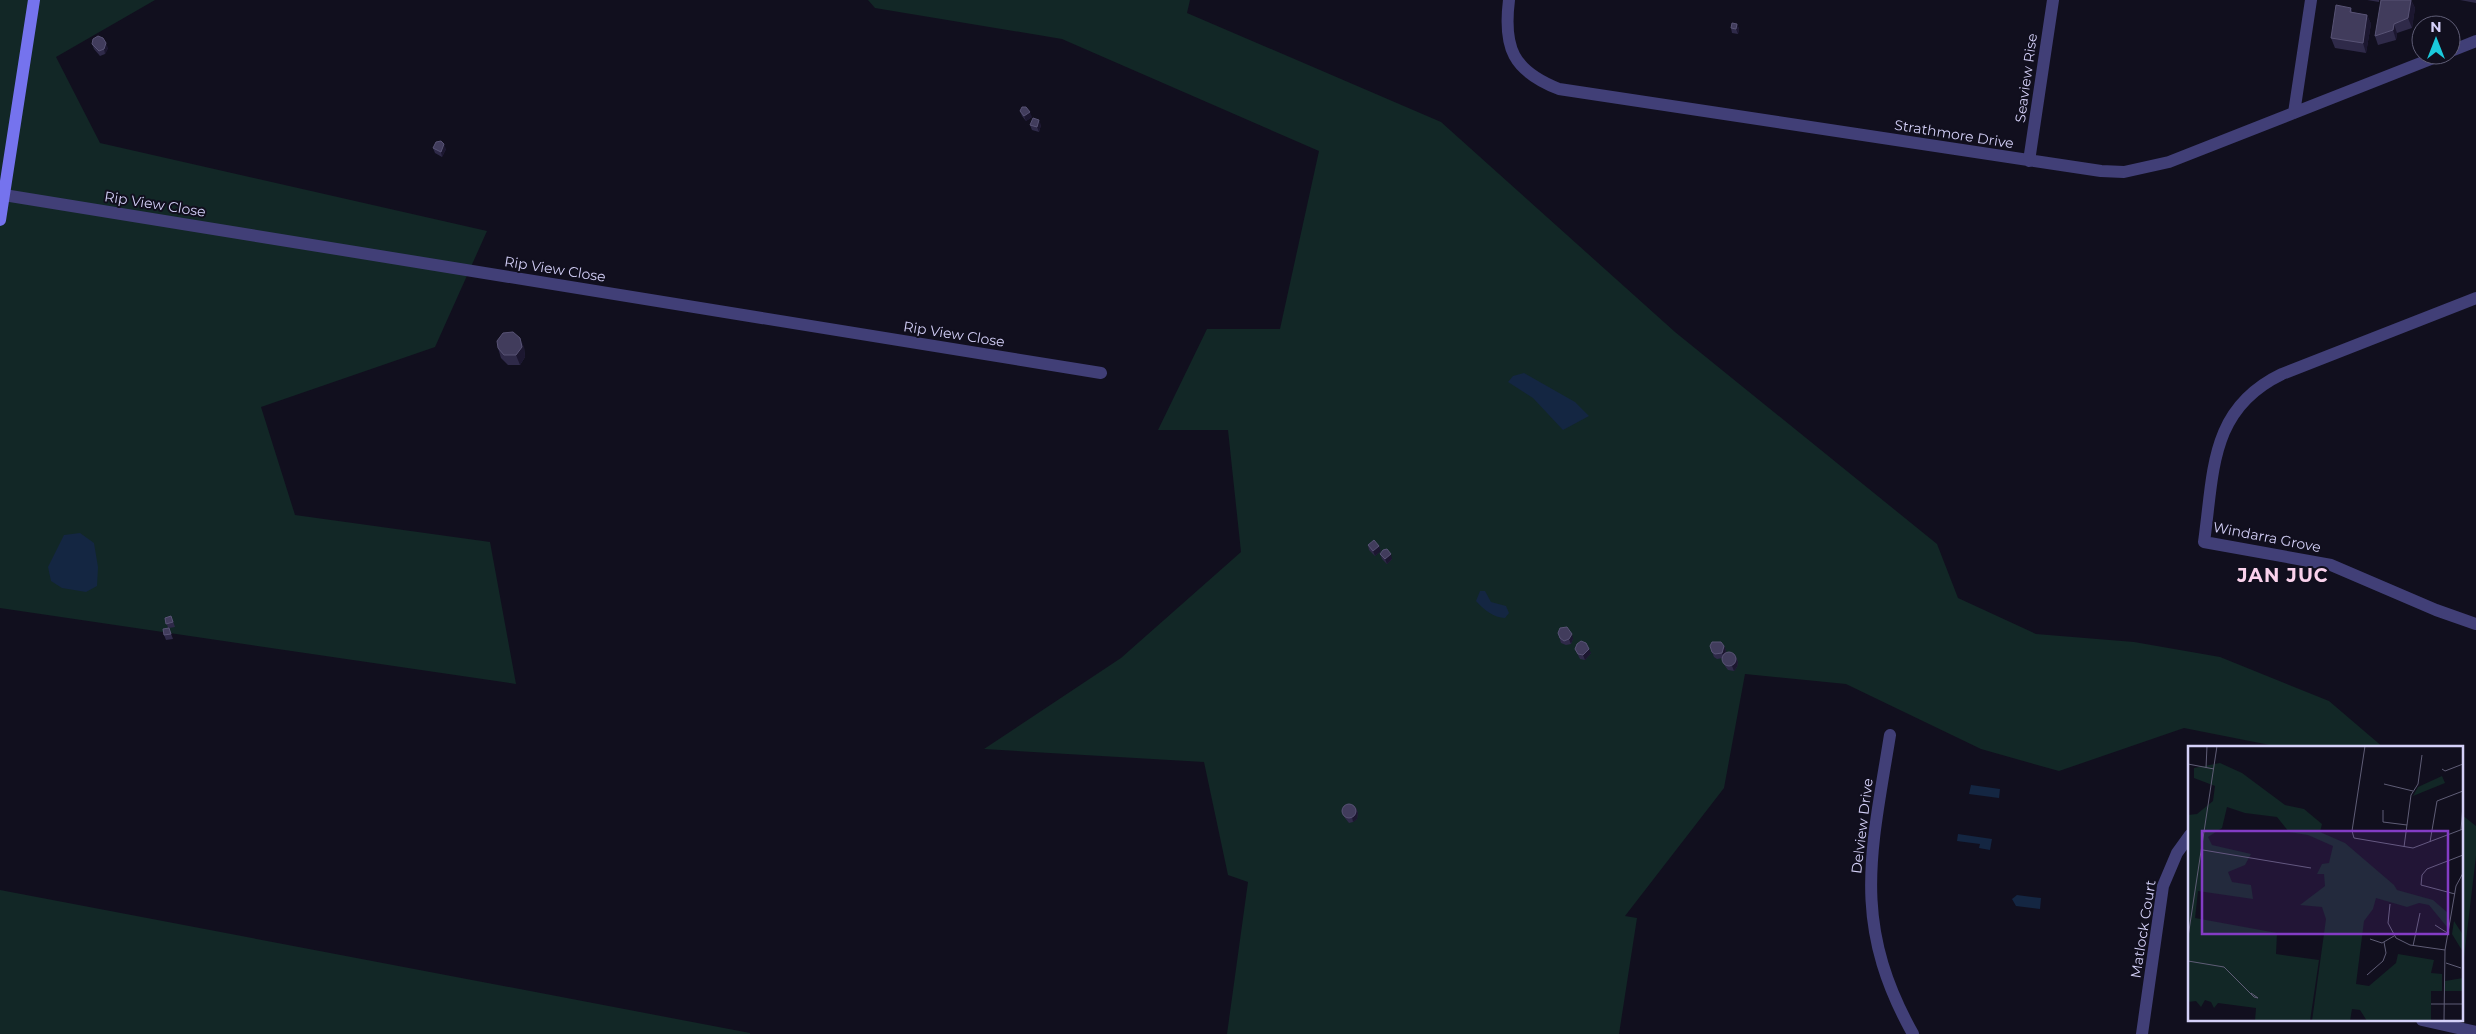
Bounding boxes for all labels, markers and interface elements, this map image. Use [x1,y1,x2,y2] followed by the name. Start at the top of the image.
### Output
[2411,15,2461,65] north arrow
[2430,18,2442,36] text: N
[2011,32,2041,124] street label: Seaview Rise
[1893,116,2015,152] street label: Strathmore Drive
[103,187,207,221] street label: Rip View Close
[503,252,607,286] street label: Rip View Close
[902,317,1006,351] street label: Rip View Close
[2212,518,2322,556] street label: Windarra Grove
[2236,564,2329,587] district label: JAN JUC
[2188,746,2464,1022] inset map
[1847,777,1877,875] street label: Delview Drive
[2126,878,2160,979] street label: Matlock Court

